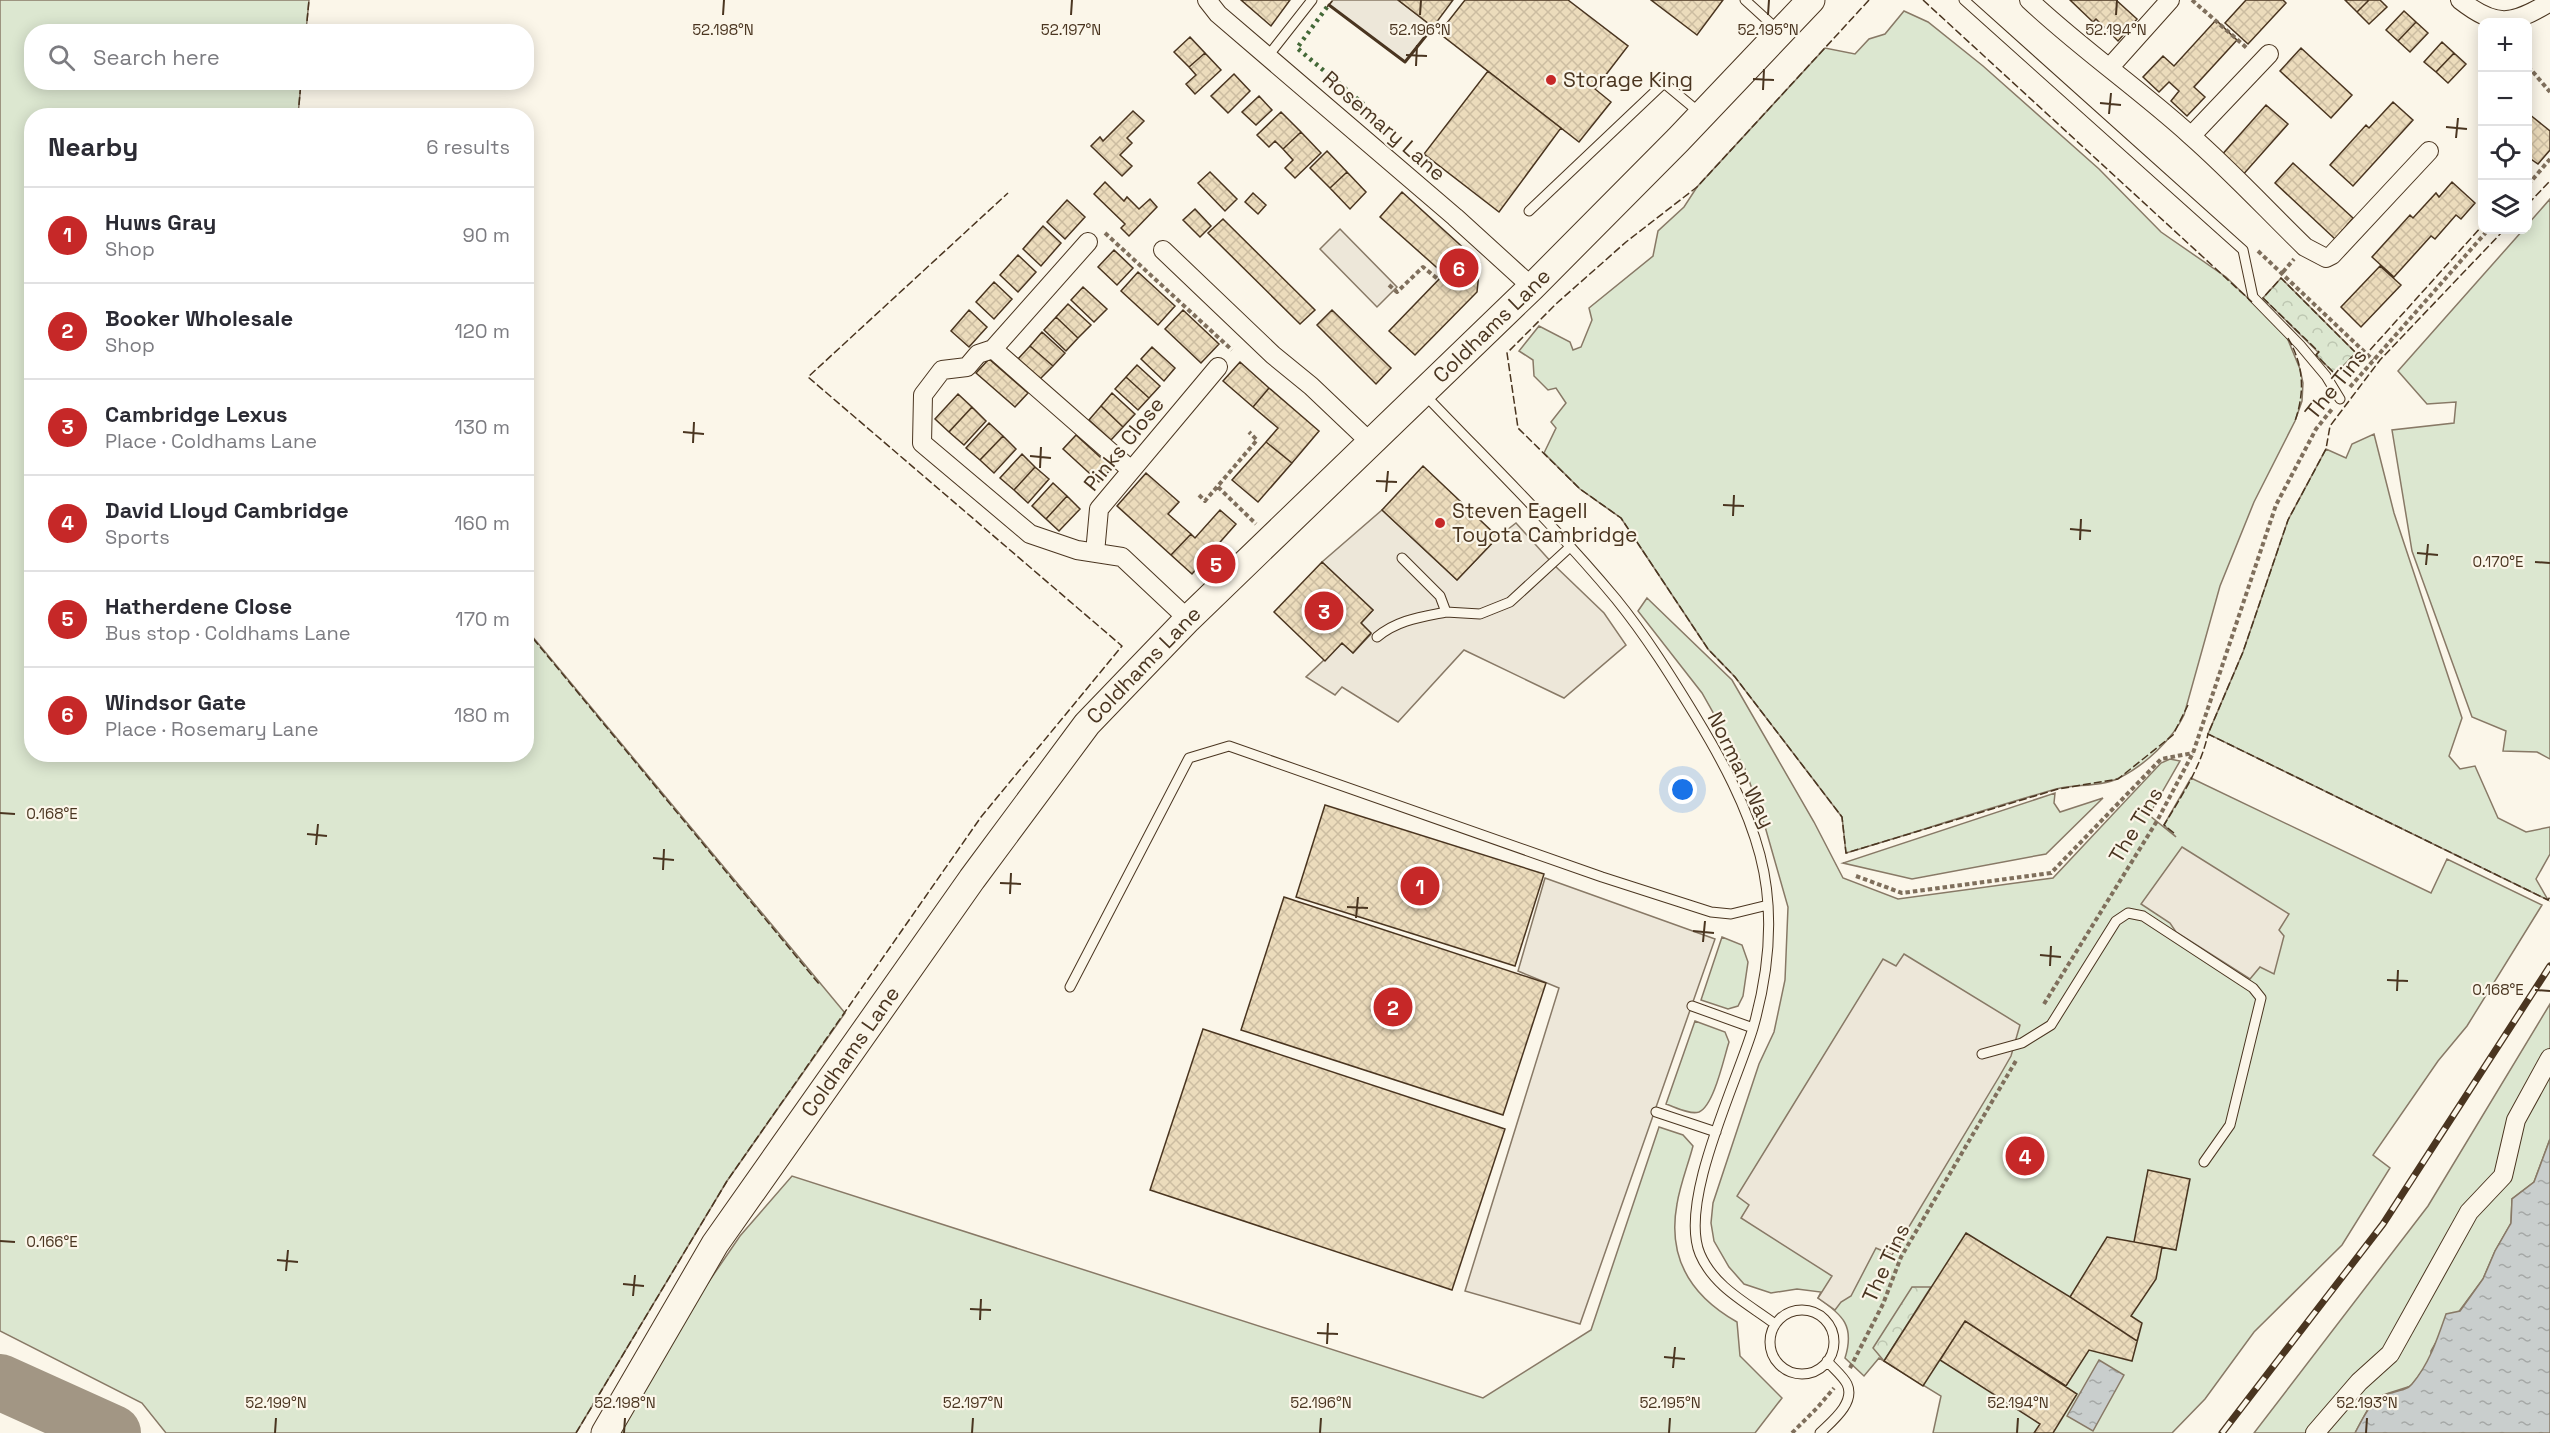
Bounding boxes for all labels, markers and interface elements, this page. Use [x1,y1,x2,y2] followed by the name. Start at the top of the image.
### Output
[2478,18,2532,234] map controls
[2478,18,2532,72] button: +
[692,20,754,39] text: 52.198°N
[1041,20,1101,39] text: 52.197°N
[1389,20,1451,39] text: 52.196°N
[1737,20,1799,39] text: 52.195°N
[2085,20,2147,39] text: 52.194°N
[24,24,534,90] search box
[45,41,78,74] icon: search
[93,43,220,71] text: Search here
[1317,65,1452,187] street label: Rosemary Lane
[1563,66,1693,93] place label: Storage King
[2478,72,2532,126] button: −
[1544,73,1558,87] marker: Storage King
[2478,126,2532,180] button: locate
[48,130,138,164] text: Nearby
[426,134,510,160] text: 6 results
[2478,180,2532,234] button: layers
[105,208,216,236] text: Huws Gray
[63,222,72,248] text: 1
[463,222,510,248] text: 90 m
[105,236,155,262] text: Shop
[1440,246,1478,290] pin: 6
[1427,262,1556,388] street label: Coldhams Lane
[105,304,293,332] text: Booker Wholesale
[62,318,73,344] text: 2
[454,318,510,344] text: 120 m
[105,332,155,358] text: Shop
[2299,343,2372,425] street label: The Tins
[1077,391,1170,496] street label: Pinks Close
[105,400,288,428] text: Cambridge Lexus
[61,414,74,440] text: 3
[454,414,510,440] text: 130 m
[105,428,317,454] text: Place · Coldhams Lane
[105,496,349,524] text: David Lloyd Cambridge
[1452,497,1637,548] place label: Steven Eagell Toyota Cambridge
[61,510,74,536] text: 4
[454,510,510,536] text: 160 m
[1433,516,1447,530] marker: Steven Eagell Toyota Cambridge
[105,524,170,550] text: Sports
[1196,542,1236,586] pin: 5
[2473,552,2523,571] text: 0.170°E
[1304,588,1344,634] pin: 3
[105,592,292,620] text: Hatherdene Close
[1080,600,1206,729] street label: Coldhams Lane
[62,606,74,632] text: 5
[455,606,510,632] text: 170 m
[105,620,351,646] text: Bus stop · Coldhams Lane
[105,688,246,716] text: Windsor Gate
[61,702,74,728] text: 6
[454,702,510,728] text: 180 m
[1702,707,1781,832] street label: Norman Way
[105,716,318,742] text: Place · Rosemary Lane
[1668,775,1697,804] your location
[2102,782,2169,868] street label: The Tins
[26,804,78,823] text: 0.168°E
[1400,864,1440,908] pin: 1
[2472,980,2524,999] text: 0.168°E
[795,981,905,1122] street label: Coldhams Lane
[1374,984,1412,1030] pin: 2
[2006,1134,2044,1178] pin: 4
[1856,1219,1915,1306] street label: The Tins
[26,1232,78,1251] text: 0.166°E
[245,1393,307,1412] text: 52.199°N
[594,1393,656,1412] text: 52.198°N
[943,1393,1003,1412] text: 52.197°N
[1290,1393,1352,1412] text: 52.196°N
[1639,1393,1701,1412] text: 52.195°N
[1987,1393,2049,1412] text: 52.194°N
[2336,1393,2398,1412] text: 52.193°N

